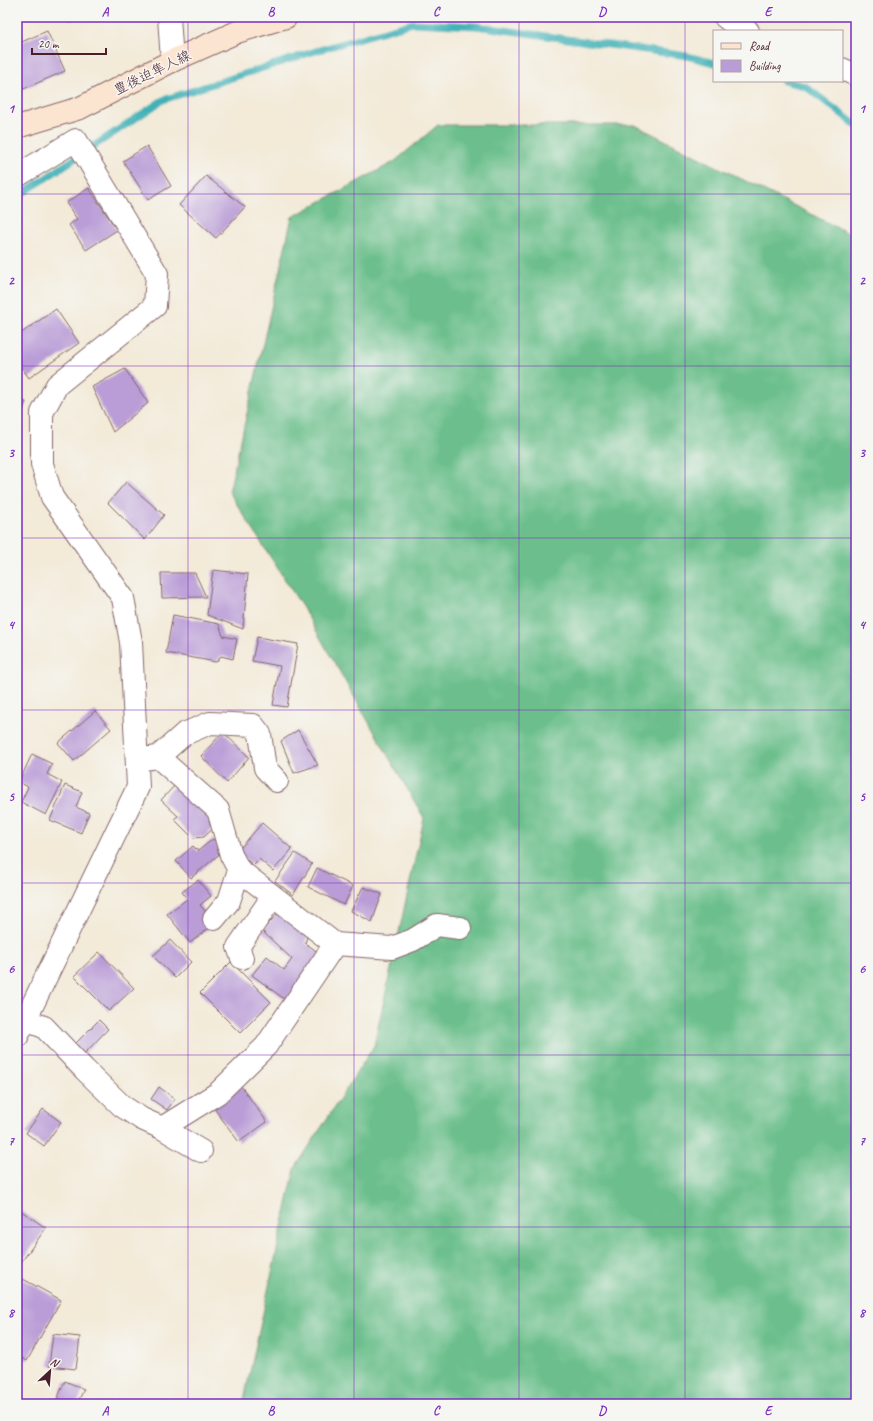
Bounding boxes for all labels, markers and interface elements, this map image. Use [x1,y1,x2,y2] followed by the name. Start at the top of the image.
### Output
[102,4,110,20] text: A
[268,4,276,20] text: B
[433,4,441,20] text: C
[598,4,607,20] text: D
[765,4,774,20] text: E
[32,30,106,56] scale bar
[713,30,843,82] legend
[38,36,60,52] text: 20 m
[749,38,771,54] text: Road
[111,46,194,99] street label: 豊後迫隼人線
[749,58,781,74] text: Building
[8,101,16,117] text: 1
[859,101,867,117] text: 1
[8,273,15,289] text: 2
[859,273,866,289] text: 2
[8,445,15,461] text: 3
[859,445,866,461] text: 3
[8,617,16,633] text: 4
[859,617,867,633] text: 4
[8,789,15,805] text: 5
[859,789,866,805] text: 5
[8,961,15,977] text: 6
[859,961,866,977] text: 6
[8,1133,15,1149] text: 7
[859,1133,866,1149] text: 7
[8,1305,16,1321] text: 8
[859,1305,867,1321] text: 8
[30,1351,70,1391] north arrow
[48,1354,62,1371] text: N
[102,1403,110,1419] text: A
[268,1403,276,1419] text: B
[433,1403,441,1419] text: C
[598,1403,607,1419] text: D
[765,1403,774,1419] text: E

